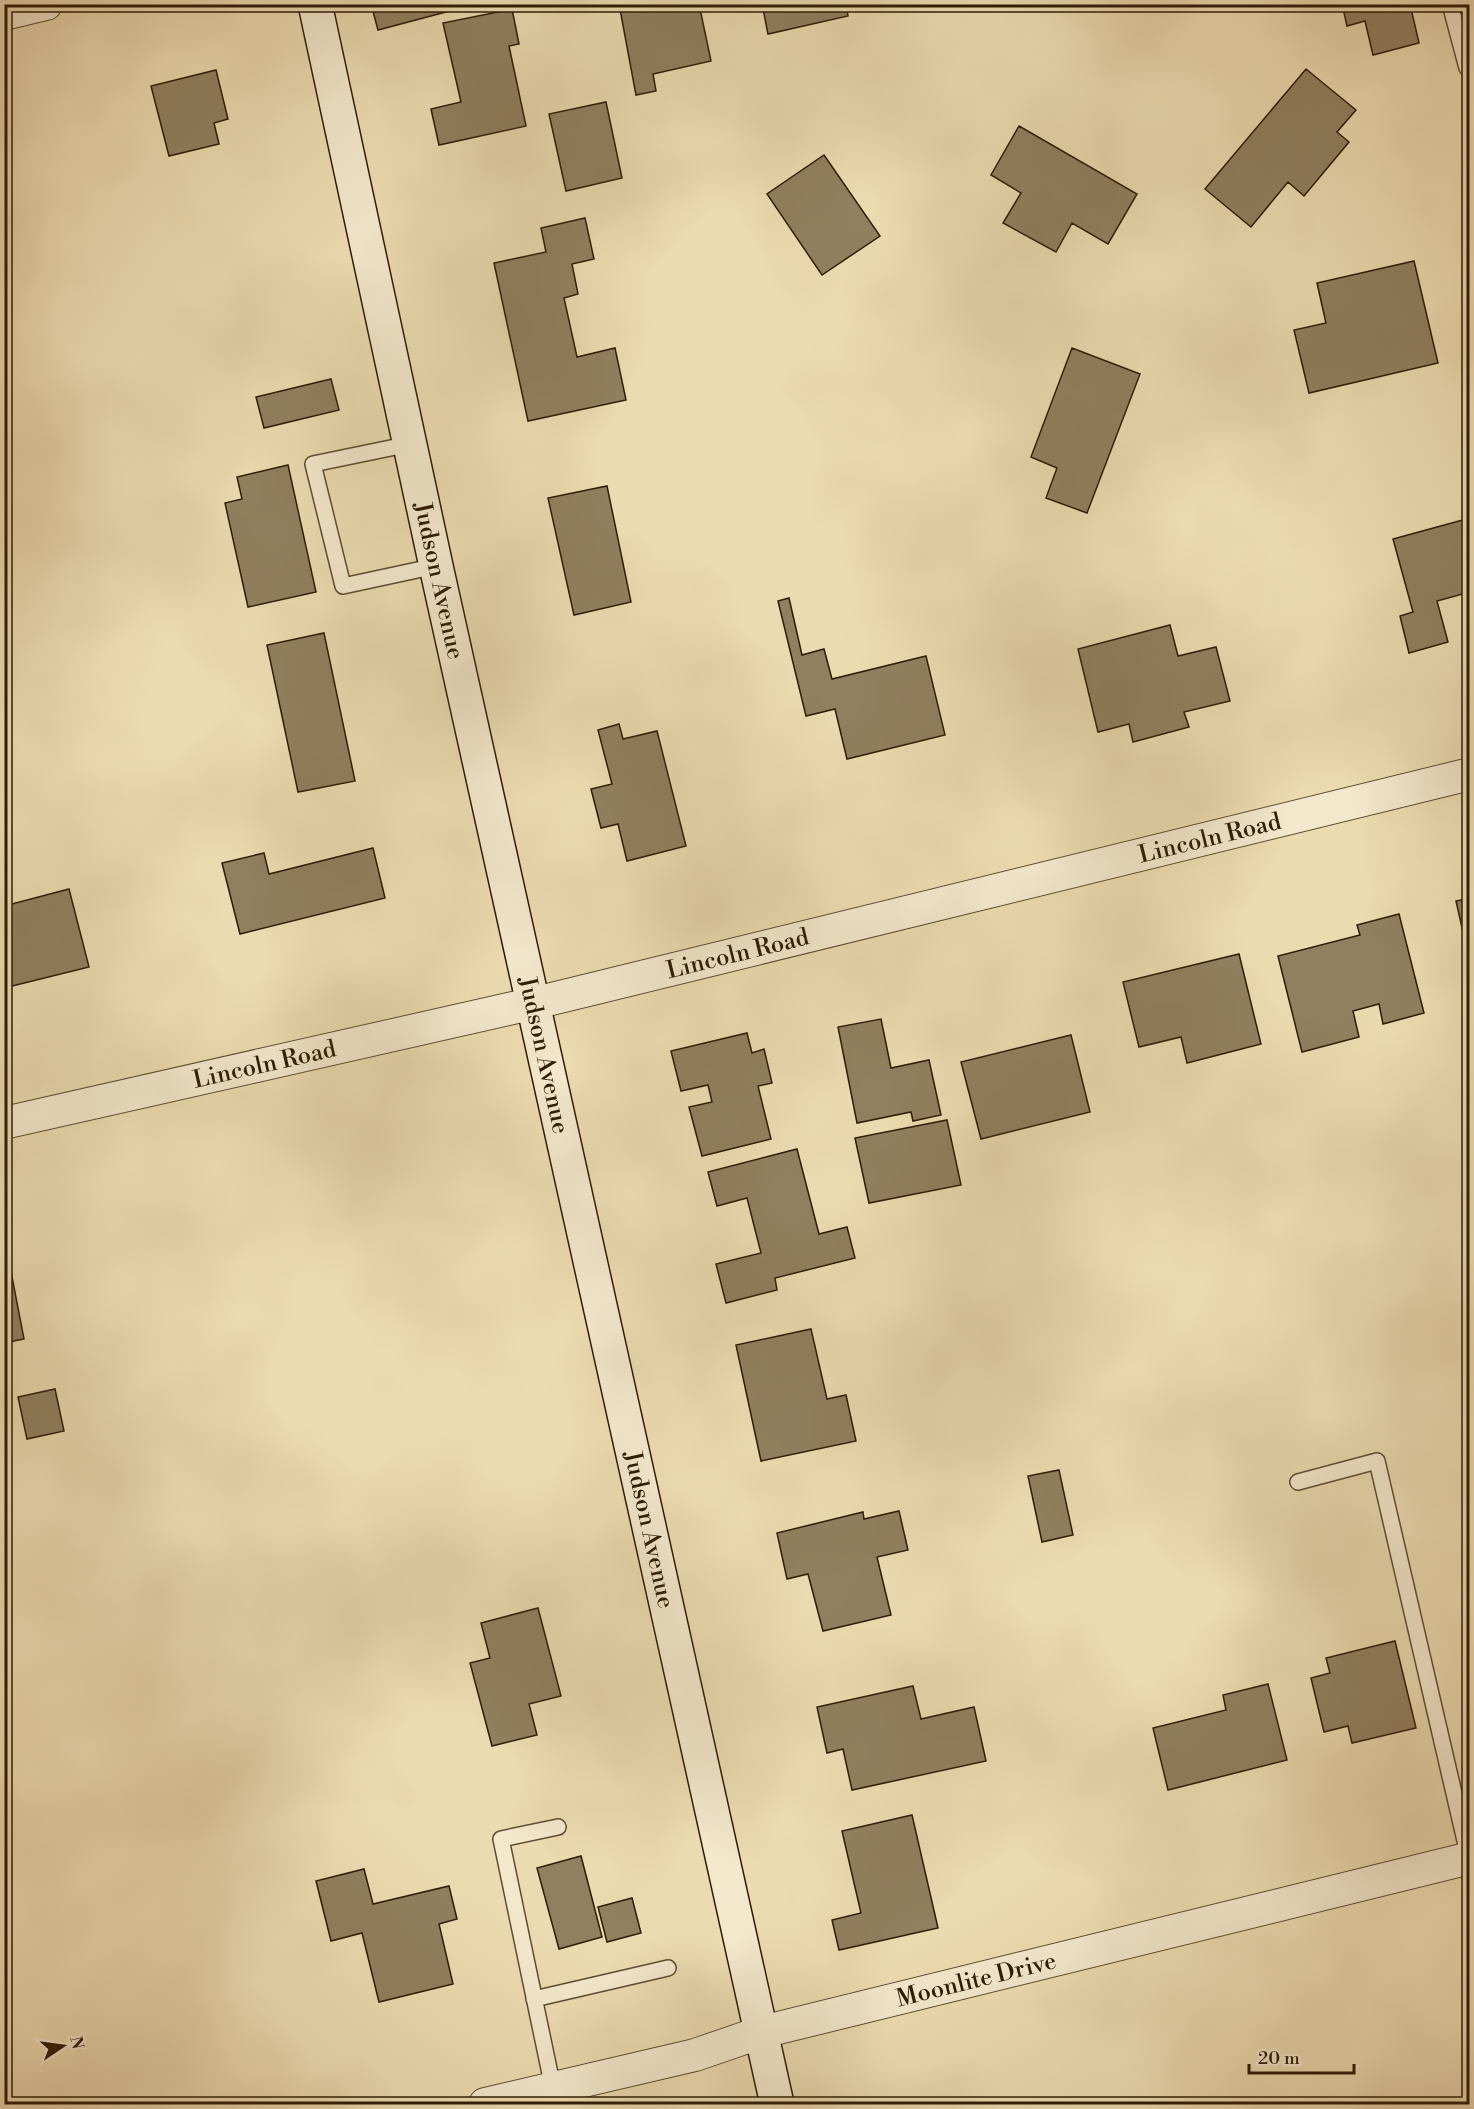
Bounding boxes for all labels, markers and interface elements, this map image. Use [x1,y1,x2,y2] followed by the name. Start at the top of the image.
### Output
[406,499,470,662] street label: Judson Avenue
[1136,807,1285,871] street label: Lincoln Road
[663,922,813,986] street label: Lincoln Road
[511,973,575,1137] street label: Judson Avenue
[190,1034,339,1096] street label: Lincoln Road
[617,1448,681,1611] street label: Judson Avenue
[893,1946,1060,2014] street label: Moonlite Drive
[33,2016,93,2076] north arrow
[65,2034,88,2052] text: N
[1249,2037,1354,2075] scale bar
[1258,2047,1300,2070] text: 20 m

